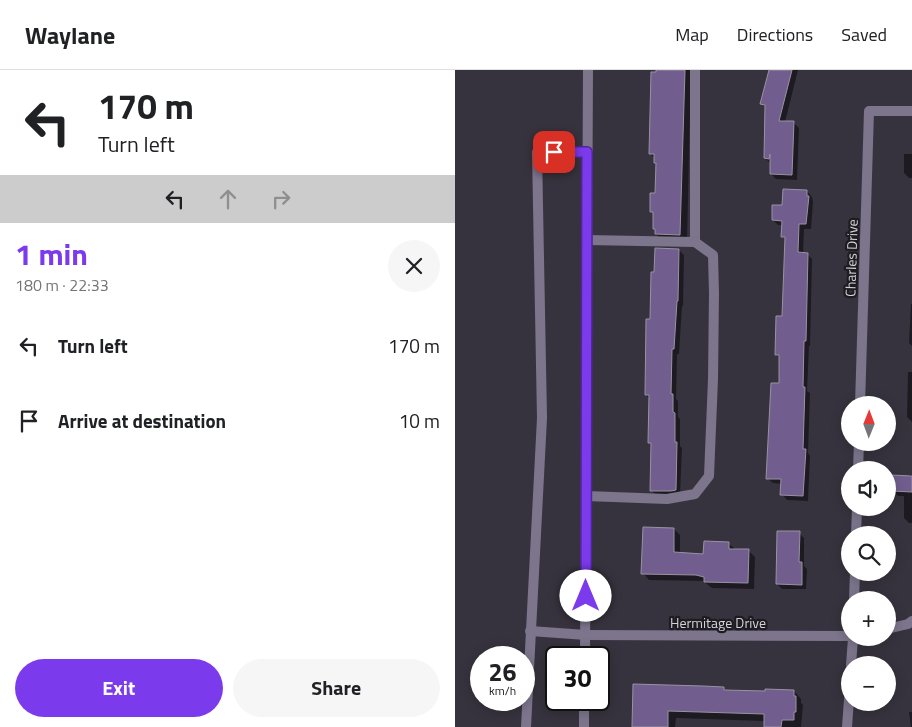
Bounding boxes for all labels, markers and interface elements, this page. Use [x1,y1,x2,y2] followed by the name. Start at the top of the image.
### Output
[25,17,115,53] text: Waylane
[675,21,709,48] text: Map
[737,21,813,48] text: Directions
[841,21,887,48] text: Saved
[98,79,194,133] text: 170 m
[15,90,80,155] icon: left
[98,127,175,161] text: Turn left
[533,131,575,173] pin
[540,138,568,166] icon: arrive
[161,185,189,213] icon: left
[214,185,242,213] icon: ahead
[267,185,295,213] icon: right
[839,219,863,297] street label: Charles Drive
[15,231,88,277] text: 1 min
[388,240,440,292] button: close
[15,273,109,297] text: 180 m · 22:33
[58,331,128,360] text: Turn left
[388,331,440,360] text: 170 m
[15,332,43,360] icon: left
[841,396,896,451] north arrow
[841,396,896,711] map controls
[58,406,226,435] text: Arrive at destination
[399,406,440,435] text: 10 m
[15,407,43,435] icon: arrive
[841,461,896,516] button: sound
[841,526,896,581] button: search
[559,569,611,621] position arrow
[841,591,896,646] button: +
[670,612,766,633] street label: Hermitage Drive
[545,646,610,711] speed limit sign: 30
[488,653,517,691] text: 26
[841,656,896,711] button: −
[15,659,223,717] button: Exit
[233,659,440,717] button: Share
[489,681,516,700] text: km/h

